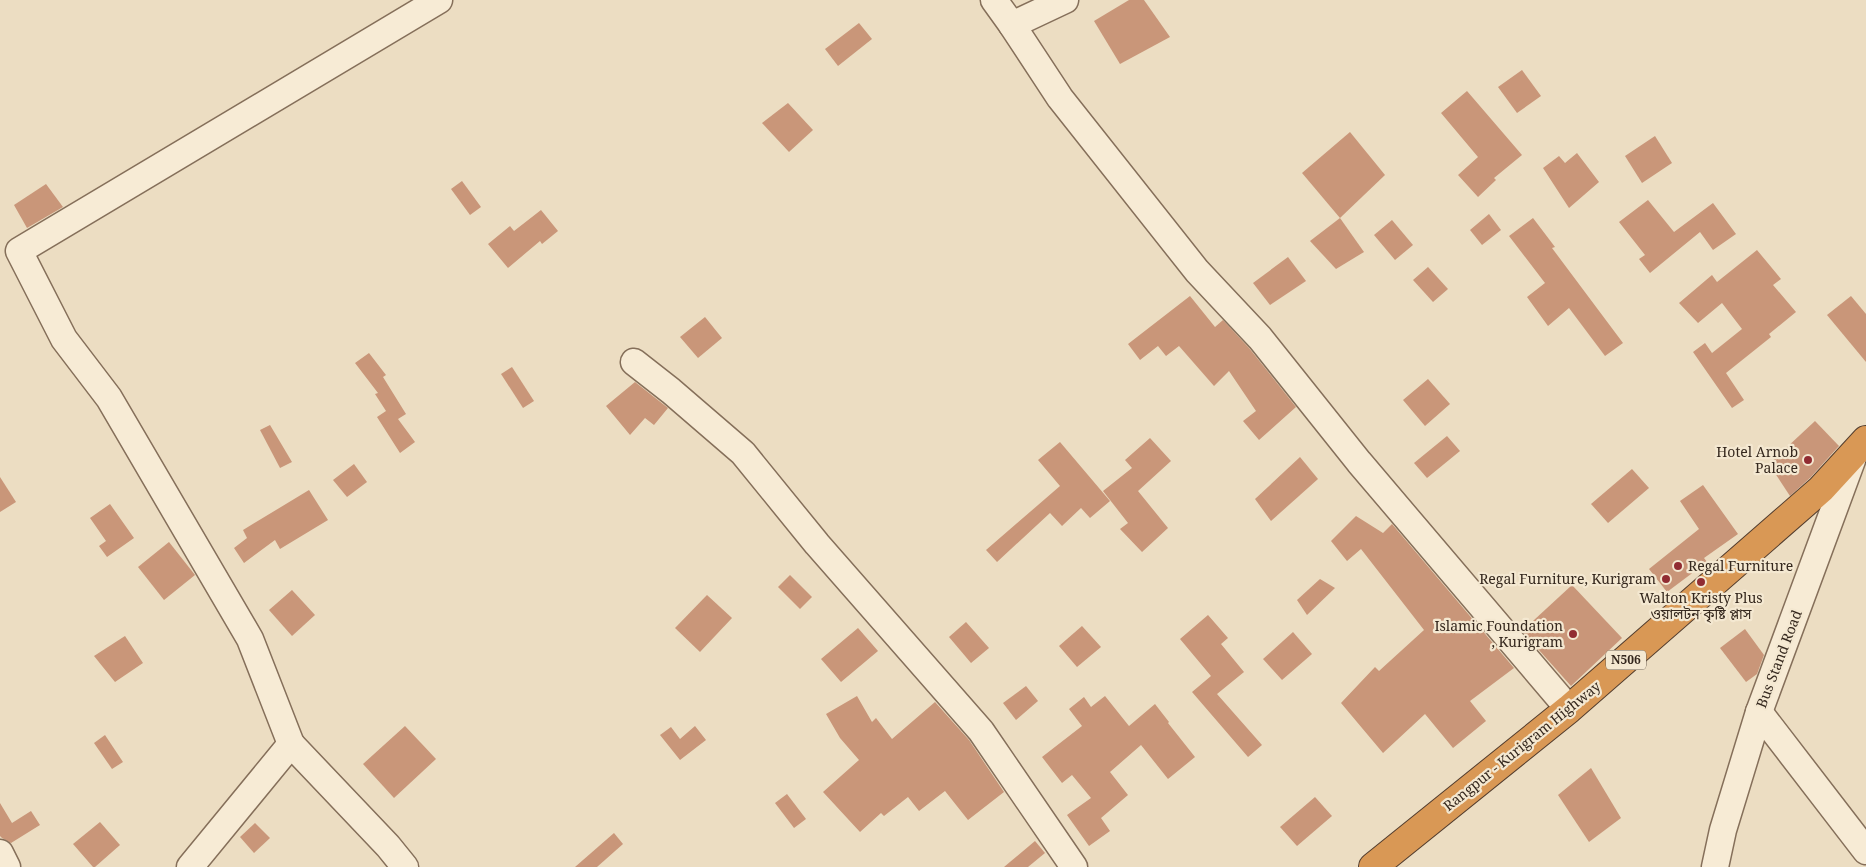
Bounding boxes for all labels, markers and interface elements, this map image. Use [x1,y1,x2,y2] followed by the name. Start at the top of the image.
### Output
[1716,442,1798,477] place label: Hotel Arnob Palace
[1802,454,1814,466] marker: Hotel Arnob Palace
[1688,556,1793,575] place label: Regal Furniture
[1672,560,1684,572] marker: Regal Furniture
[1479,569,1656,588] place label: Regal Furniture, Kurigram
[1660,573,1672,585] marker: Regal Furniture, Kurigram
[1695,576,1707,588] marker: Walton Kristy Plus ওয়ালটন কৃষ্টি প্লাস
[1639,588,1763,623] place label: Walton Kristy Plus ওয়ালটন কৃষ্টি প্লাস
[1751,607,1806,711] street label: Bus Stand Road
[1434,616,1563,651] place label: Islamic Foundation , Kurigram
[1567,628,1579,640] marker: Islamic Foundation , Kurigram
[1606,650,1646,670] road number: N506
[1439,676,1604,815] street label: Rangpur - Kurigram Highway

